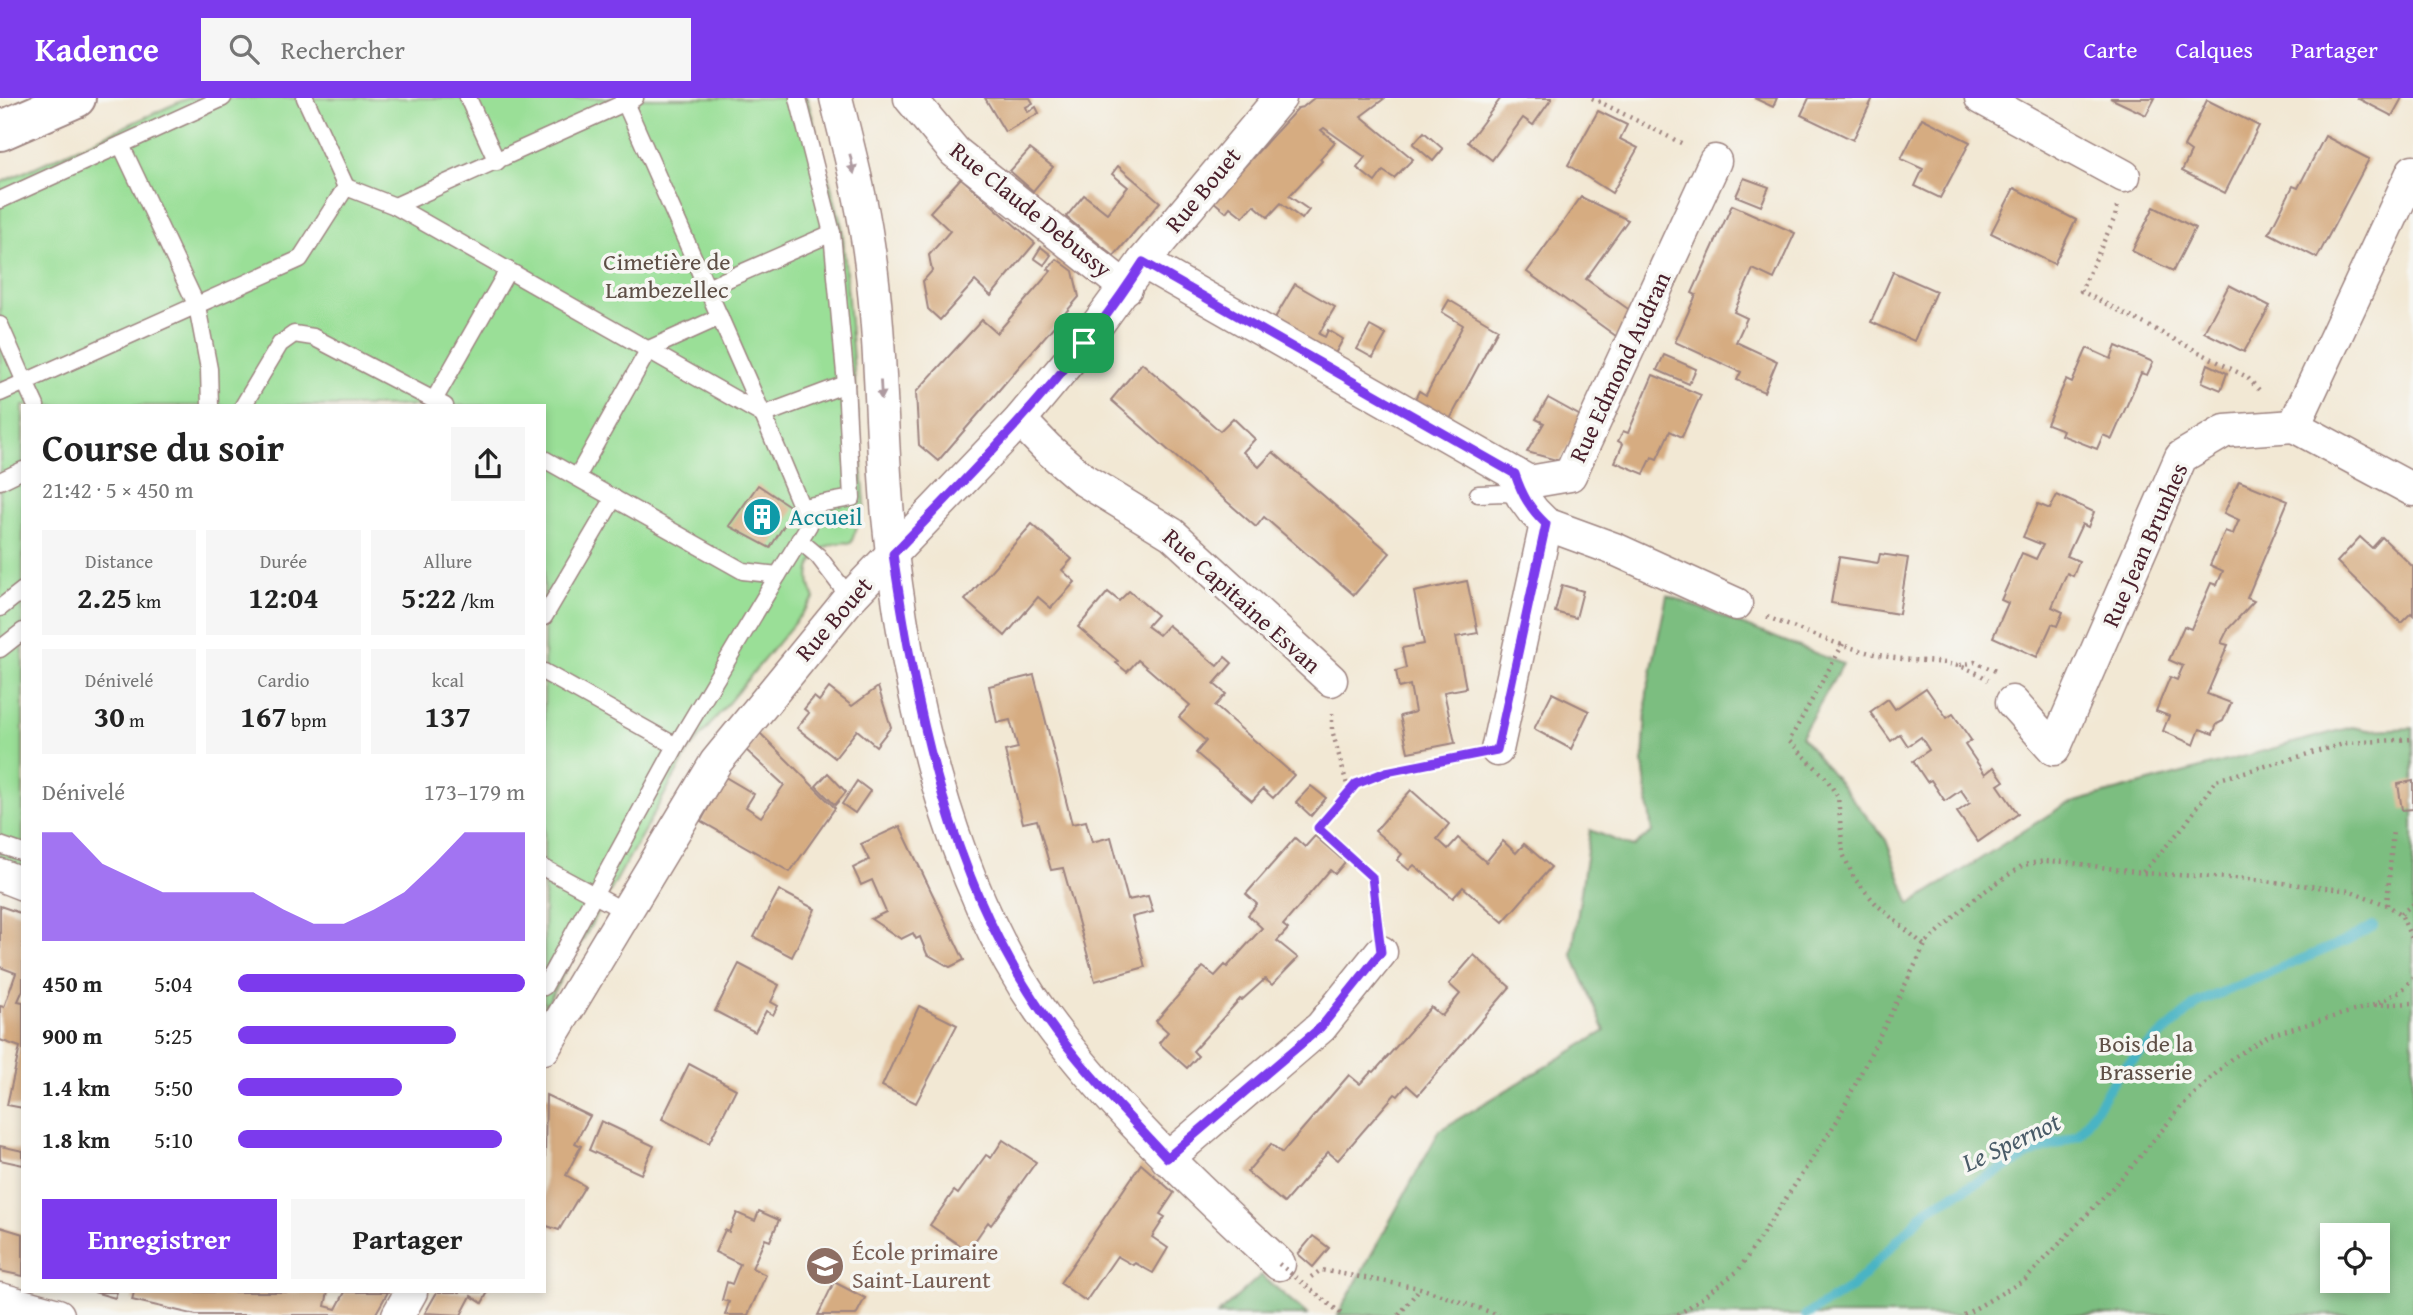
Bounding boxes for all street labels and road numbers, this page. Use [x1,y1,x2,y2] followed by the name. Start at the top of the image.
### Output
[943,133,1120,286] street label: Rue Claude Debussy
[1156,139,1249,240] street label: Rue Bouet
[1560,265,1679,468] street label: Rue Edmond Audran
[2093,457,2196,633] street label: Rue Jean Brunhes
[1156,520,1329,682] street label: Rue Capitaine Esvan
[787,568,881,669] street label: Rue Bouet

